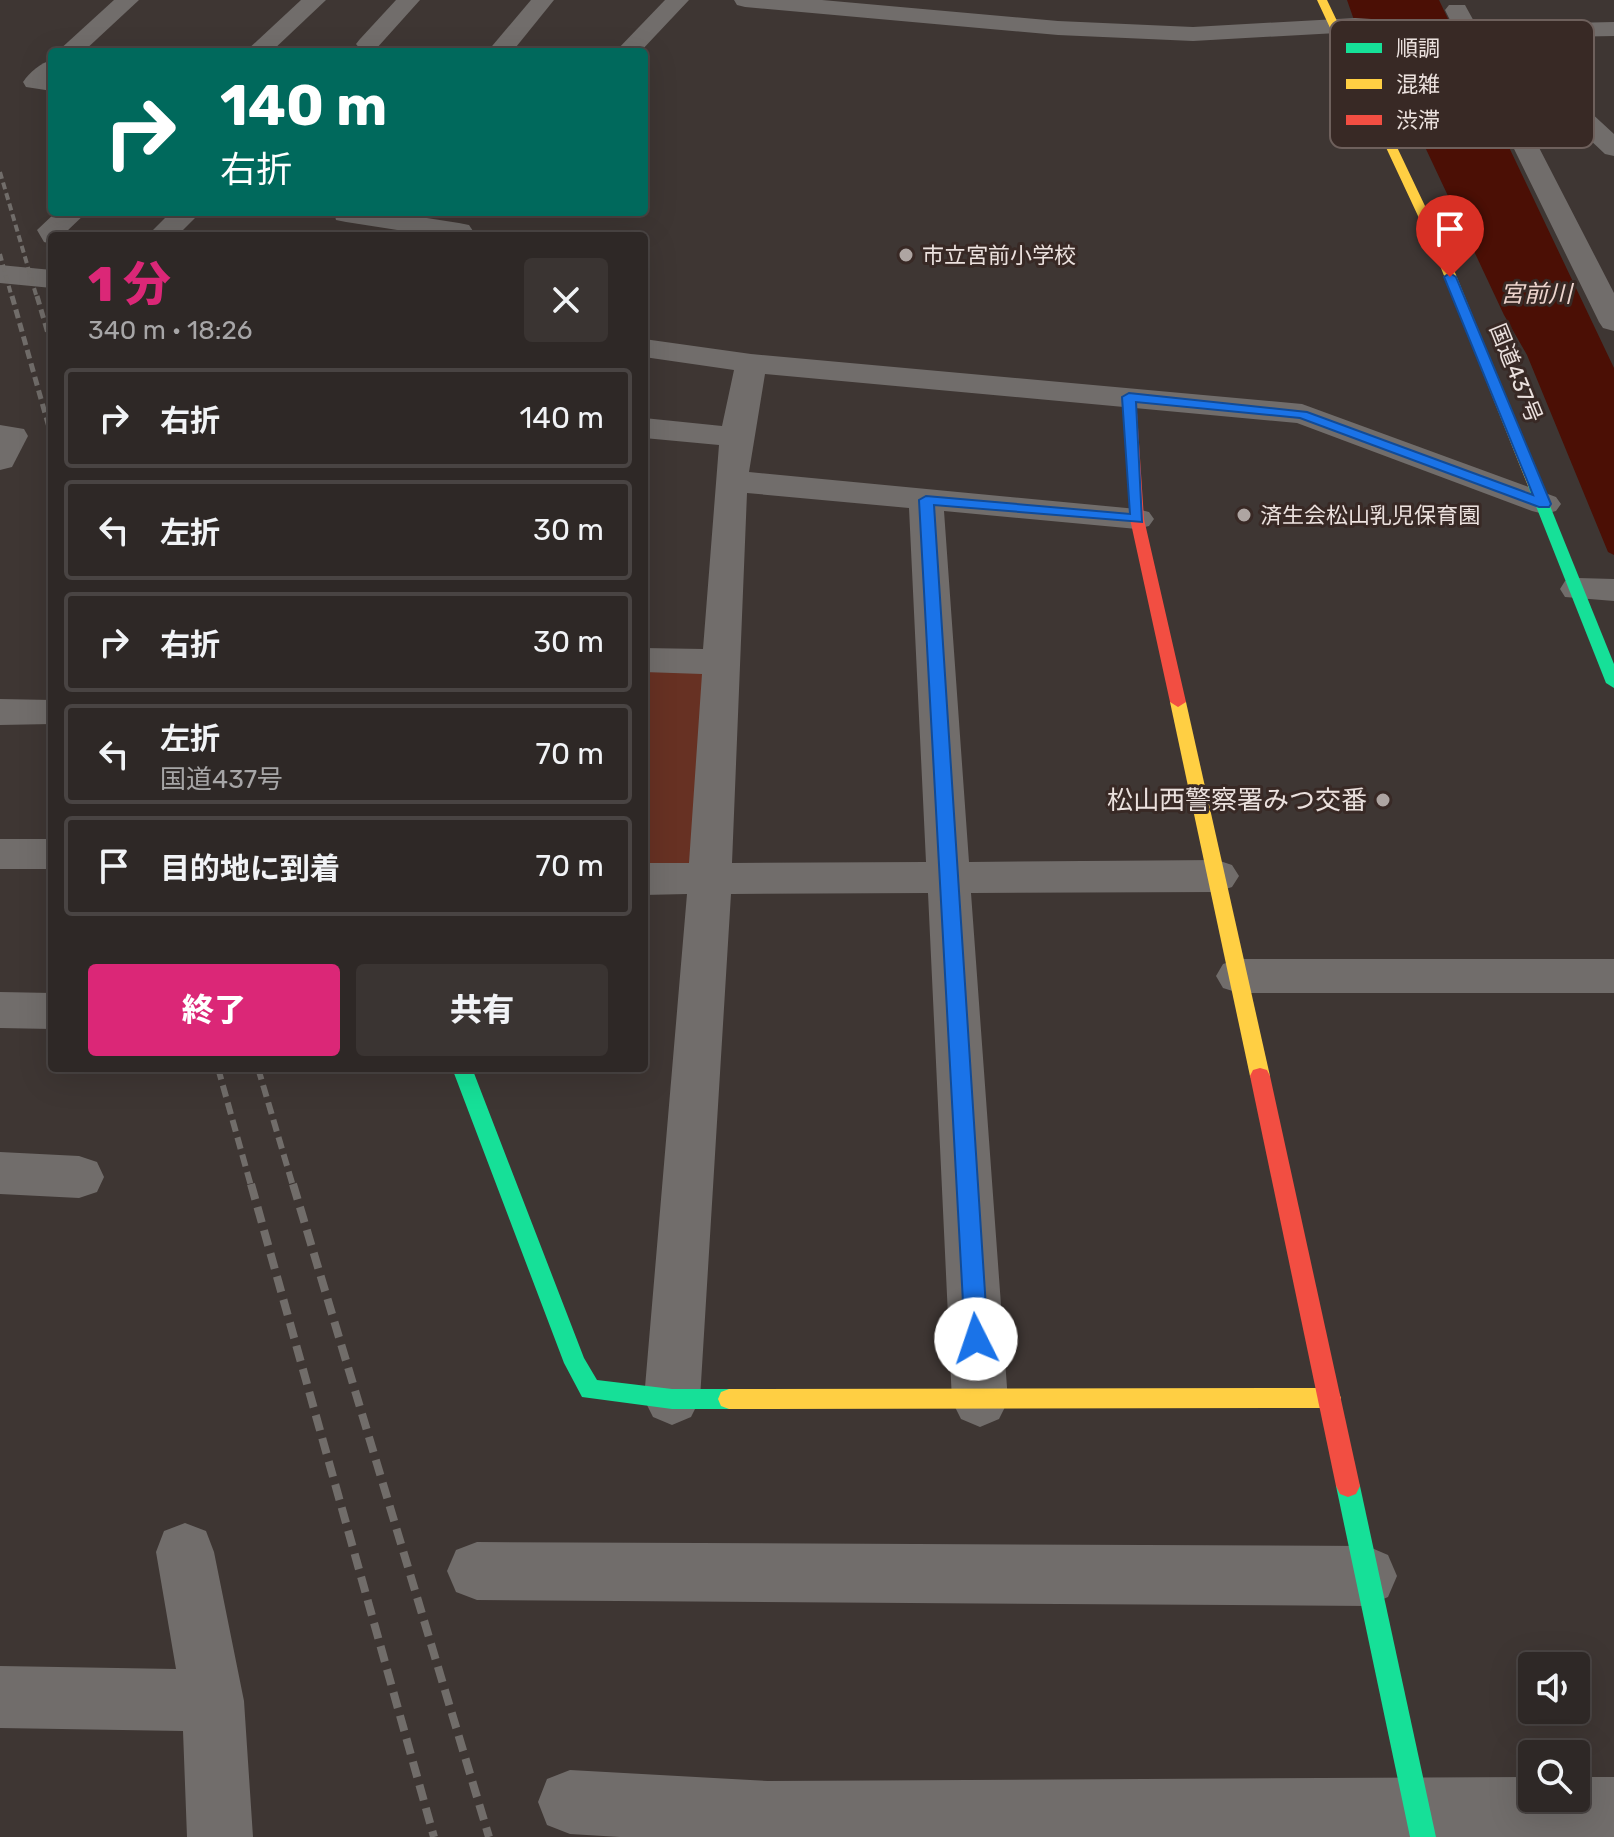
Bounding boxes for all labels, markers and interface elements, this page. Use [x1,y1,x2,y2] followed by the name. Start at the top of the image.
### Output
[1330,20,1594,148] legend
[1396,35,1440,62] text: 順調
[1396,71,1440,98] text: 混雑
[220,73,387,139] text: 140 m
[88,80,192,184] icon: right
[1396,107,1440,134] text: 渋滞
[220,148,292,191] text: 右折
[1416,195,1484,277] pin
[1428,207,1472,251] icon: arrive
[922,242,1076,269] place label: 市立宮前小学校
[897,246,915,264] marker: 市立宮前小学校
[88,256,171,313] text: 1 分
[524,258,608,342] button: close
[1500,280,1575,308] water label: 宮前川
[88,315,252,346] text: 340 m · 18:26
[1484,320,1548,426] street label: 国道437号
[92,396,136,440] icon: right
[519,400,604,436] text: 140 m
[160,403,220,439] text: 右折
[1260,502,1480,529] place label: 済生会松山乳児保育園
[1235,506,1253,524] marker: 済生会松山乳児保育園
[92,508,136,552] icon: left
[533,512,604,548] text: 30 m
[160,515,220,551] text: 左折
[92,620,136,664] icon: right
[533,624,604,660] text: 30 m
[160,627,220,663] text: 右折
[160,721,220,757] text: 左折
[92,732,136,776] icon: left
[536,736,604,772] text: 70 m
[160,764,283,795] text: 国道437号
[1107,785,1367,816] place label: 松山西警察署みつ交番
[1374,791,1392,809] marker: 松山西警察署みつ交番
[92,844,136,888] icon: arrive
[536,848,604,884] text: 70 m
[160,851,340,887] text: 目的地に到着
[88,964,340,1056] button: 終了
[356,964,608,1056] button: 共有
[934,1297,1018,1381] position arrow
[1518,1652,1590,1812] map controls
[1518,1652,1590,1724] button: sound
[1518,1740,1590,1812] button: search

